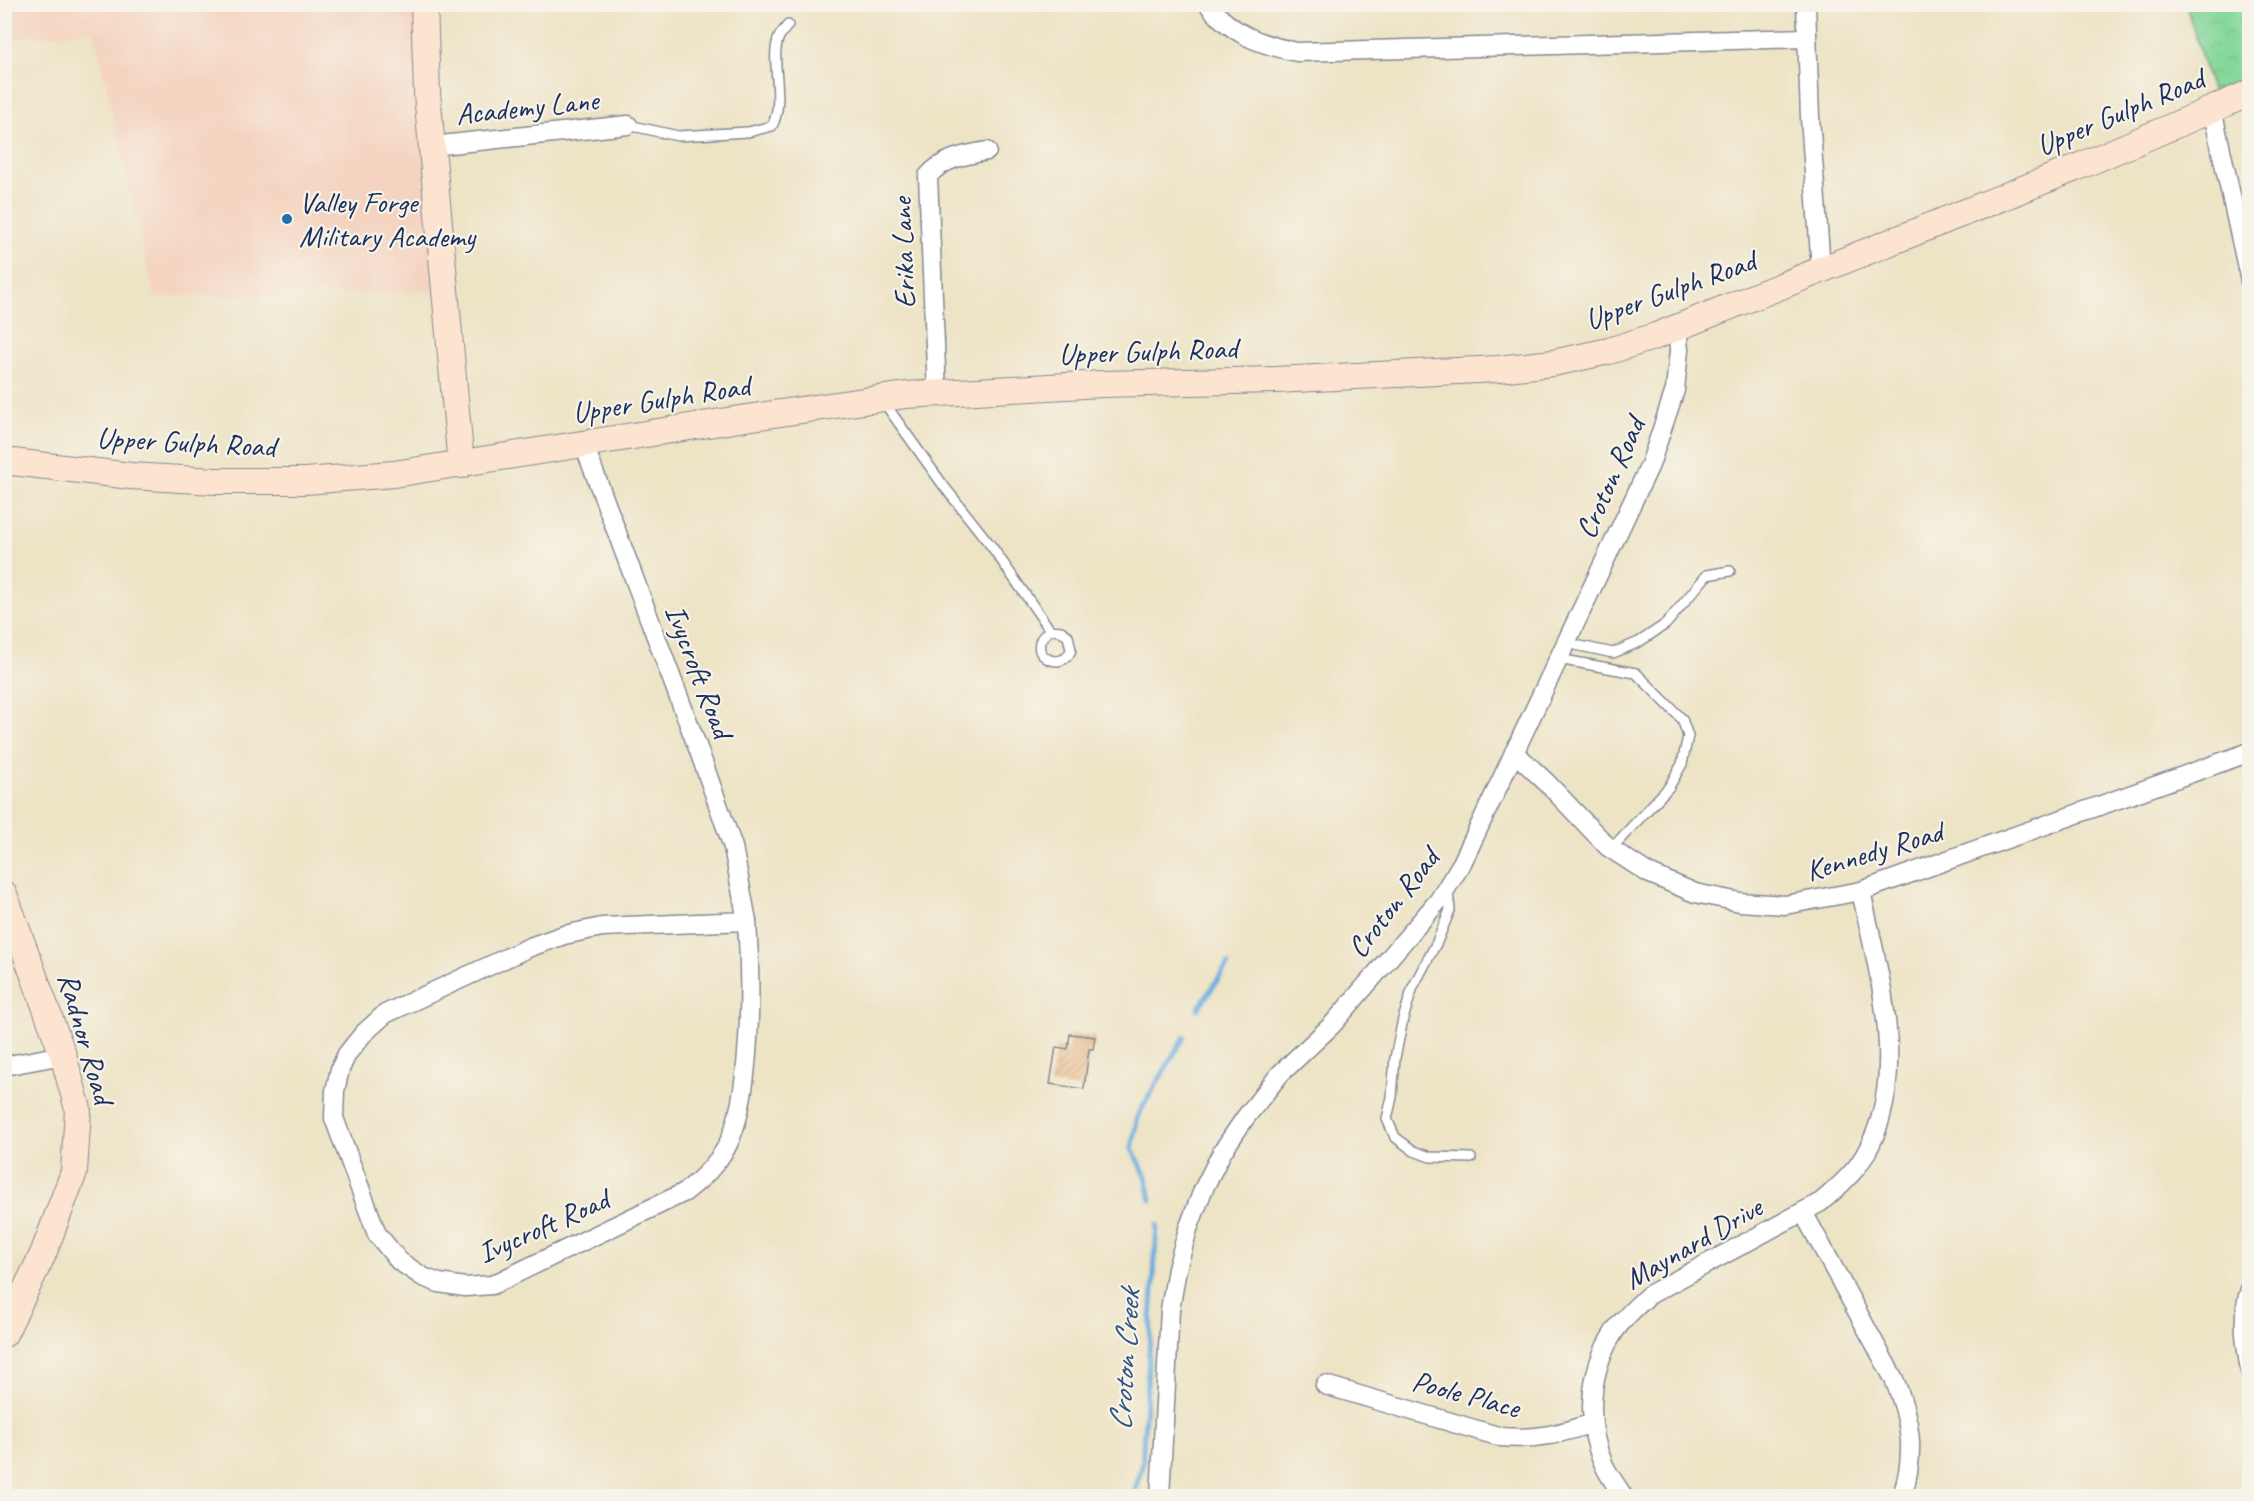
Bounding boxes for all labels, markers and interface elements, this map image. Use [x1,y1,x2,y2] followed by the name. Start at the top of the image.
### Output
[2030,58,2214,164] street label: Upper Gulph Road
[454,80,602,133] street label: Academy Lane
[299,183,477,255] place label: Valley Forge Military Academy
[882,195,924,309] street label: Erika Lane
[280,212,294,226] marker: Valley Forge Military Academy
[1580,240,1764,338] street label: Upper Gulph Road
[1058,329,1242,373] street label: Upper Gulph Road
[570,366,756,432] street label: Upper Gulph Road
[1567,408,1655,544] street label: Croton Road
[96,418,280,466] street label: Upper Gulph Road
[656,599,743,747] street label: Ivycroft Road
[1801,811,1951,890] street label: Kennedy Road
[1339,838,1450,965] street label: Croton Road
[49,968,124,1112] street label: Radnor Road
[472,1179,618,1272] street label: Ivycroft Road
[1617,1187,1771,1298] street label: Maynard Drive
[1099,1283,1150,1432] water label: Croton Creek
[1408,1361,1526,1427] street label: Poole Place

